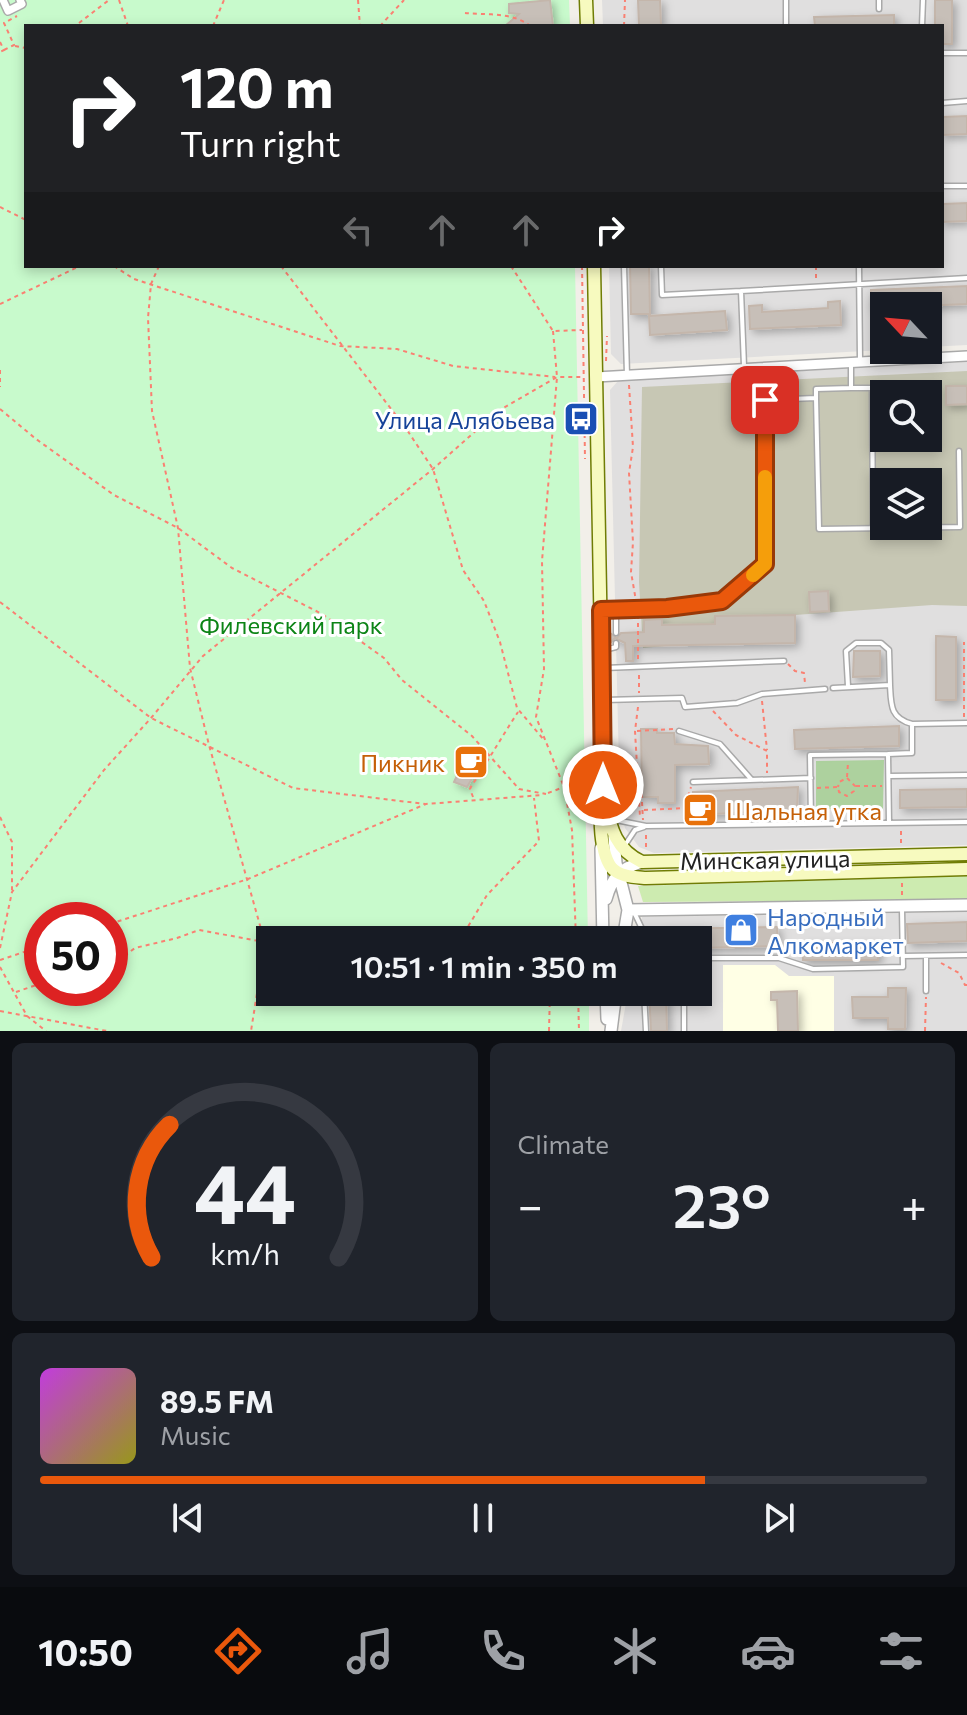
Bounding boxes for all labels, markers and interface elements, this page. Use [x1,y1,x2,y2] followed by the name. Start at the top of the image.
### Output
[180,51,334,120] text: 120 m
[48,56,152,160] icon: right
[180,120,341,164] text: Turn right
[336,208,380,252] icon: left
[420,208,464,252] icon: ahead
[504,208,548,252] icon: ahead
[588,208,632,252] icon: right
[870,292,942,364] north arrow
[870,292,942,540] map controls
[731,366,799,434] pin
[743,378,787,422] icon: arrive
[870,380,942,452] button: search
[562,400,600,438] bus stop icon: Улица Алябьева
[375,405,555,434] place label: Улица Алябьева
[870,468,942,540] button: layers
[199,610,383,639] park label: Филевский парк
[452,743,490,781] cafe icon: Пикник
[561,743,645,827] position arrow
[360,748,445,777] place label: Пикник
[681,791,719,829] cafe icon: Шальная утка
[726,796,882,825] place label: Шальная утка
[680,843,850,875] street label: Минская улица
[24,902,128,1006] speed limit sign: 50
[767,902,904,959] place label: Народный Алкомаркет
[722,911,760,949] shop icon: Народный Алкомаркет
[351,947,617,984] text: 10:51 · 1 min · 350 m
[518,1128,609,1159] text: Climate
[194,1139,296,1241] text: 44
[673,1167,771,1240] text: 23°
[518,1177,543,1231] text: −
[901,1177,927,1231] text: +
[210,1236,280,1271] text: km/h
[160,1382,274,1419] text: 89.5 FM
[160,1419,231,1450] text: Music
[166,1496,210,1540] icon: previous
[461,1496,505,1540] icon: pause
[757,1496,801,1540] icon: next
[210,1623,266,1679] icon: directions
[342,1623,398,1679] icon: music
[475,1623,531,1679] icon: phone
[607,1623,663,1679] icon: climate
[740,1623,796,1679] icon: car
[873,1623,929,1679] icon: filters
[38,1629,133,1673] text: 10:50

